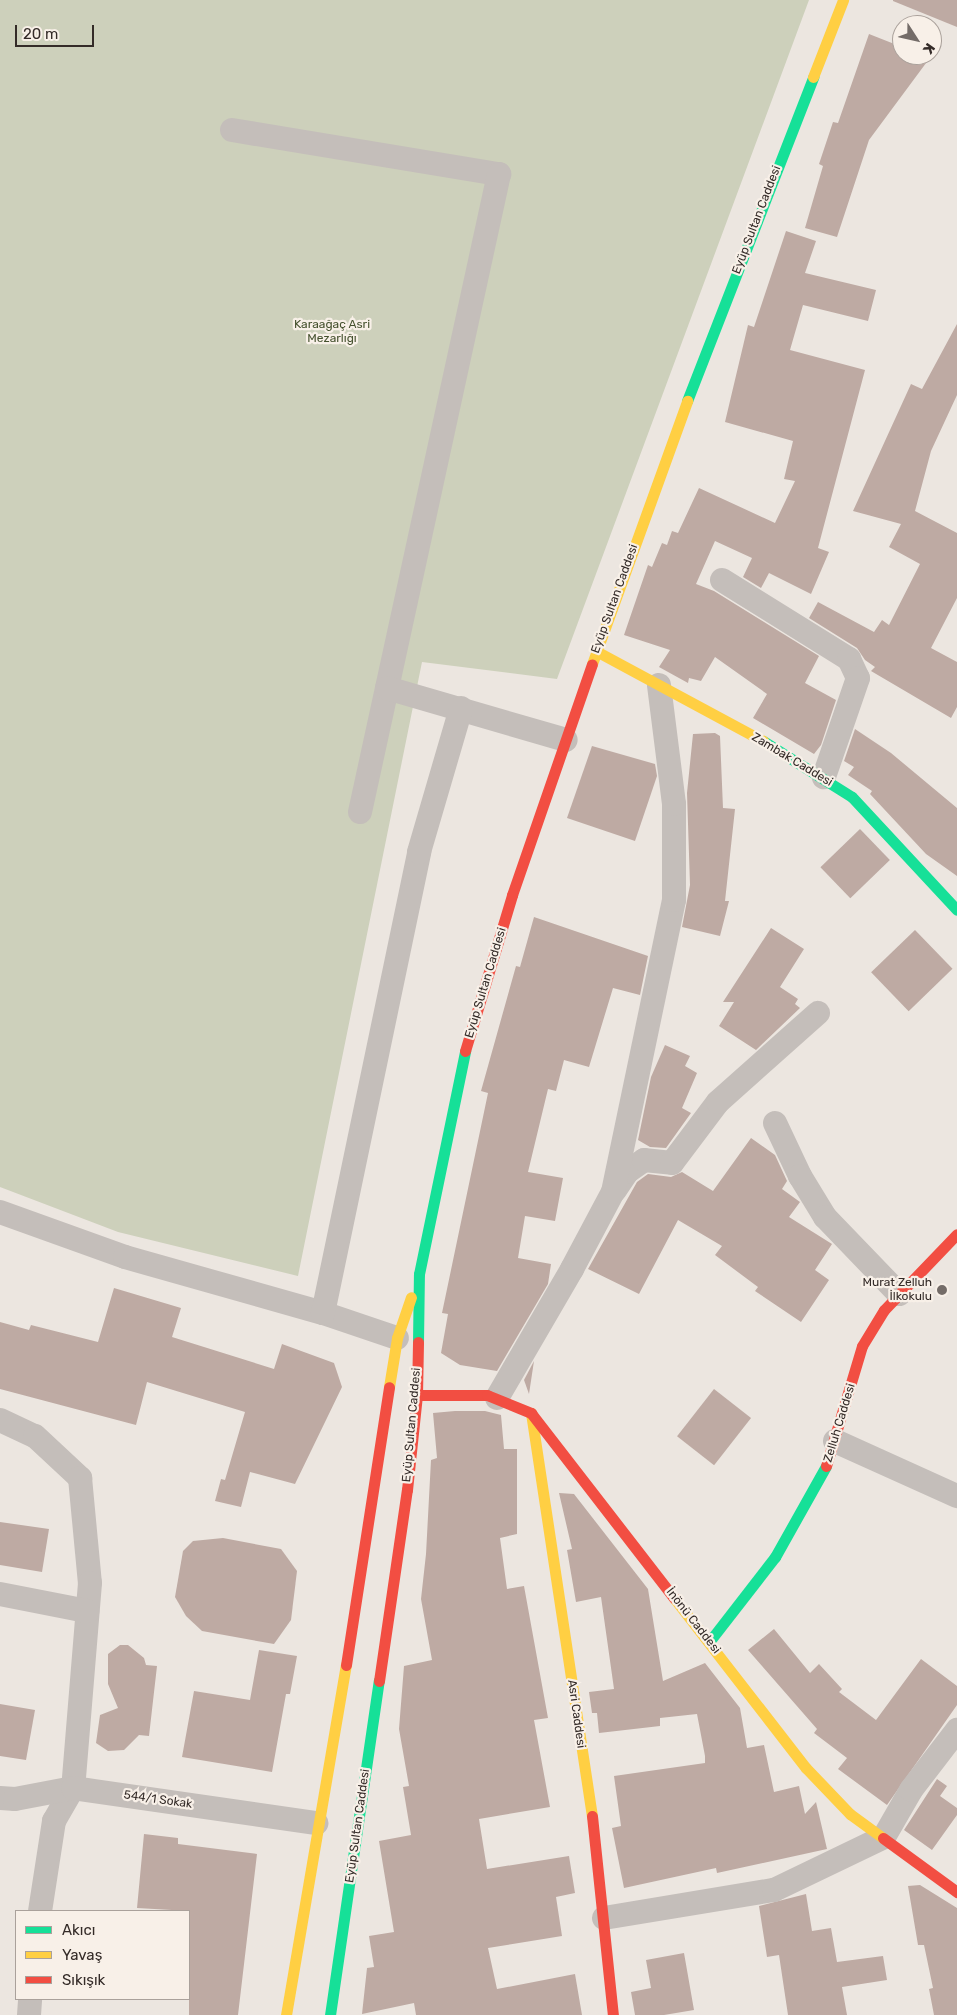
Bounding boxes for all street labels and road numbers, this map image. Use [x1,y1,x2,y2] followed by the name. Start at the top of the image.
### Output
[730,164,784,276] street label: Eyüp Sultan Caddesi
[589,543,641,655] street label: Eyüp Sultan Caddesi
[749,730,835,790] street label: Zambak Caddesi
[462,926,510,1040] street label: Eyüp Sultan Caddesi
[400,1367,424,1483] street label: Eyüp Sultan Caddesi
[821,1382,859,1464] street label: Zelluh Caddesi
[663,1585,723,1657] street label: İnönü Caddesi
[564,1679,588,1749] street label: Asri Caddesi
[343,1768,373,1884] street label: Eyüp Sultan Caddesi
[123,1788,193,1812] street label: 544/1 Sokak

